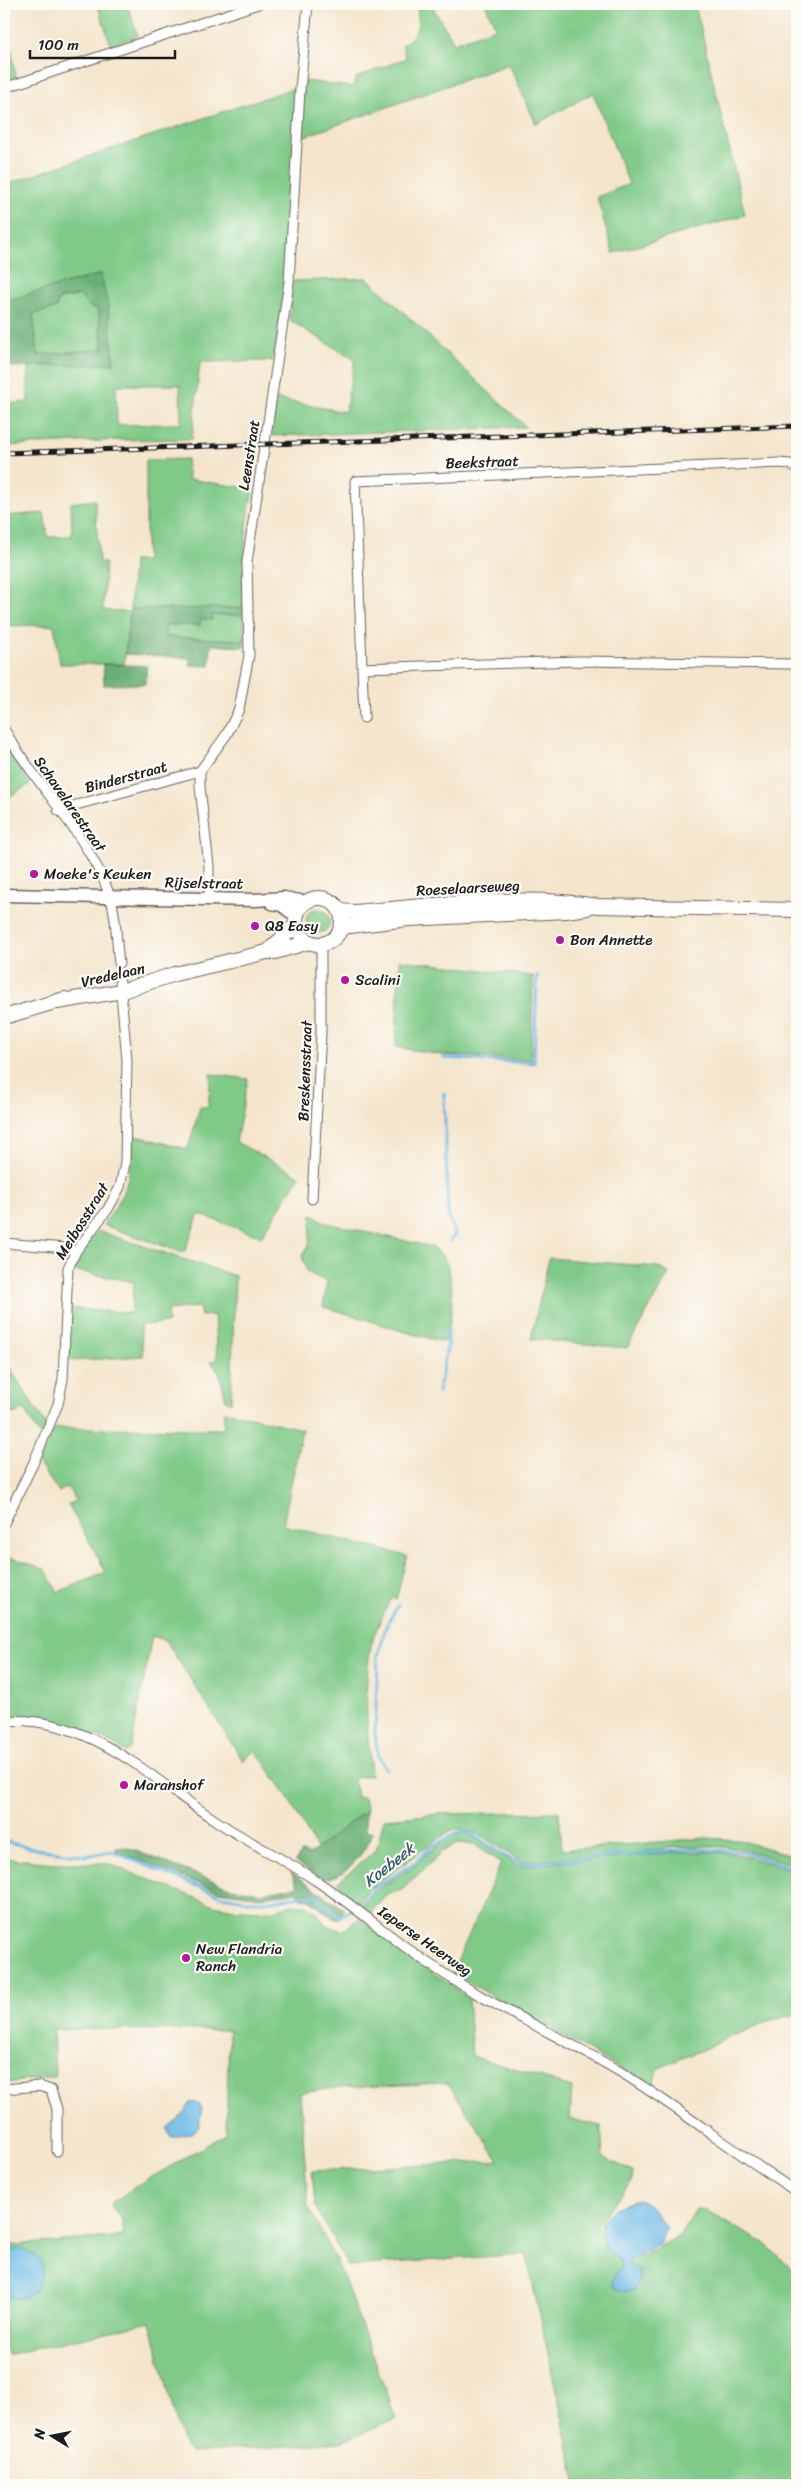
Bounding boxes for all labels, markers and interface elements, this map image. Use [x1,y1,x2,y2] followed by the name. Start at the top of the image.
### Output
[30,28,175,60] scale bar
[38,32,79,58] text: 100 m
[231,417,267,492] street label: Leenstraat
[445,448,520,476] street label: Beekstraat
[27,750,113,858] street label: Schavelarestraat
[82,753,171,801] street label: Binderstraat
[44,861,151,887] place label: Moeke's Keuken
[28,868,40,880] marker: Moeke's Keuken
[165,869,244,897] street label: Rijselstraat
[415,872,521,904] street label: Roeselaarseweg
[265,913,318,939] place label: Q8 Easy
[249,920,261,932] marker: Q8 Easy
[570,927,652,953] place label: Bon Annette
[554,934,566,946] marker: Bon Annette
[78,955,148,995] street label: Vredelaan
[355,967,401,993] place label: Scalini
[339,974,351,986] marker: Scalini
[290,1019,320,1122] street label: Breskensstraat
[48,1177,116,1265] street label: Meibosstraat
[134,1772,205,1798] place label: Maranshof
[118,1779,130,1791] marker: Maranshof
[357,1834,423,1895] water label: Koebeek
[372,1898,478,1983] street label: Ieperse Heerweg
[196,1936,283,1979] place label: New Flandria Ranch
[180,1952,192,1964] marker: New Flandria Ranch
[28,2412,78,2462] north arrow
[26,2427,53,2442] text: N

